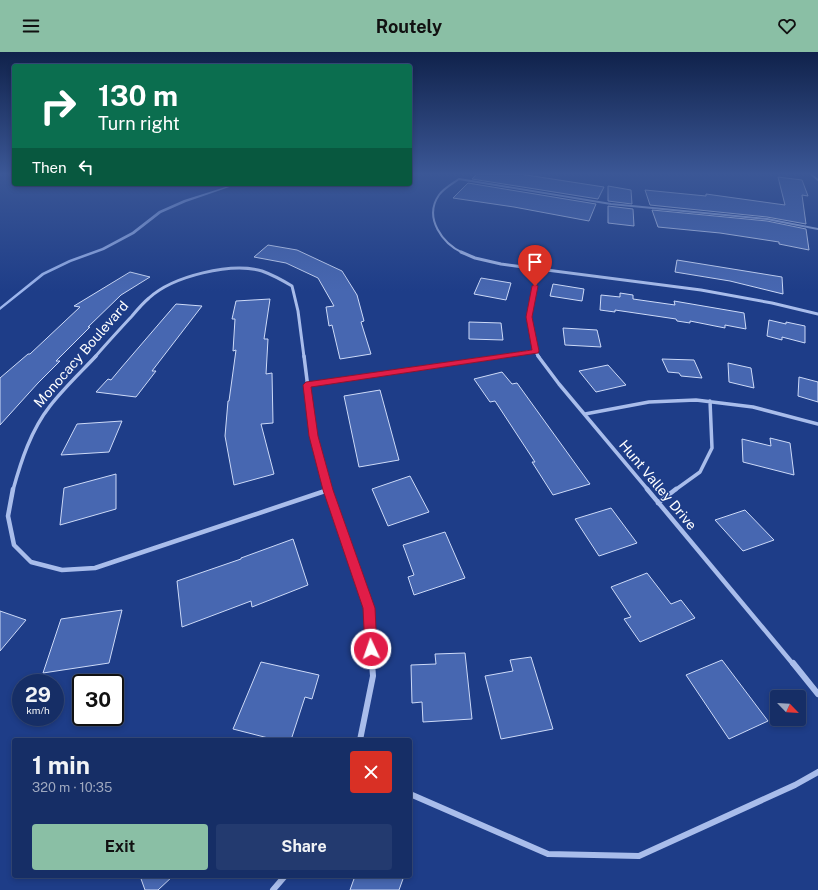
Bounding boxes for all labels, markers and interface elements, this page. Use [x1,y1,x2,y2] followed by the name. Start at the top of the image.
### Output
[20,15,42,37] icon: menu
[776,15,798,37] icon: heart
[376,16,442,37] text: Routely
[98,79,178,112] text: 130 m
[32,80,84,132] icon: right
[98,113,180,134] text: Turn right
[75,156,97,178] icon: left
[32,159,67,176] text: Then
[518,245,552,286] pin
[524,251,546,273] icon: arrive
[31,298,131,410] street label: Monocacy Boulevard
[616,437,700,533] street label: Hunt Valley Drive
[350,628,392,670] position arrow
[72,674,124,726] speed limit sign: 30
[25,683,51,707] text: 29
[770,690,806,726] north arrow
[770,690,806,726] map controls
[26,704,50,716] text: km/h
[32,751,90,779] text: 1 min
[350,751,392,793] button: close
[32,780,112,795] text: 320 m · 10:35
[32,824,208,870] button: Exit
[216,824,392,870] button: Share

